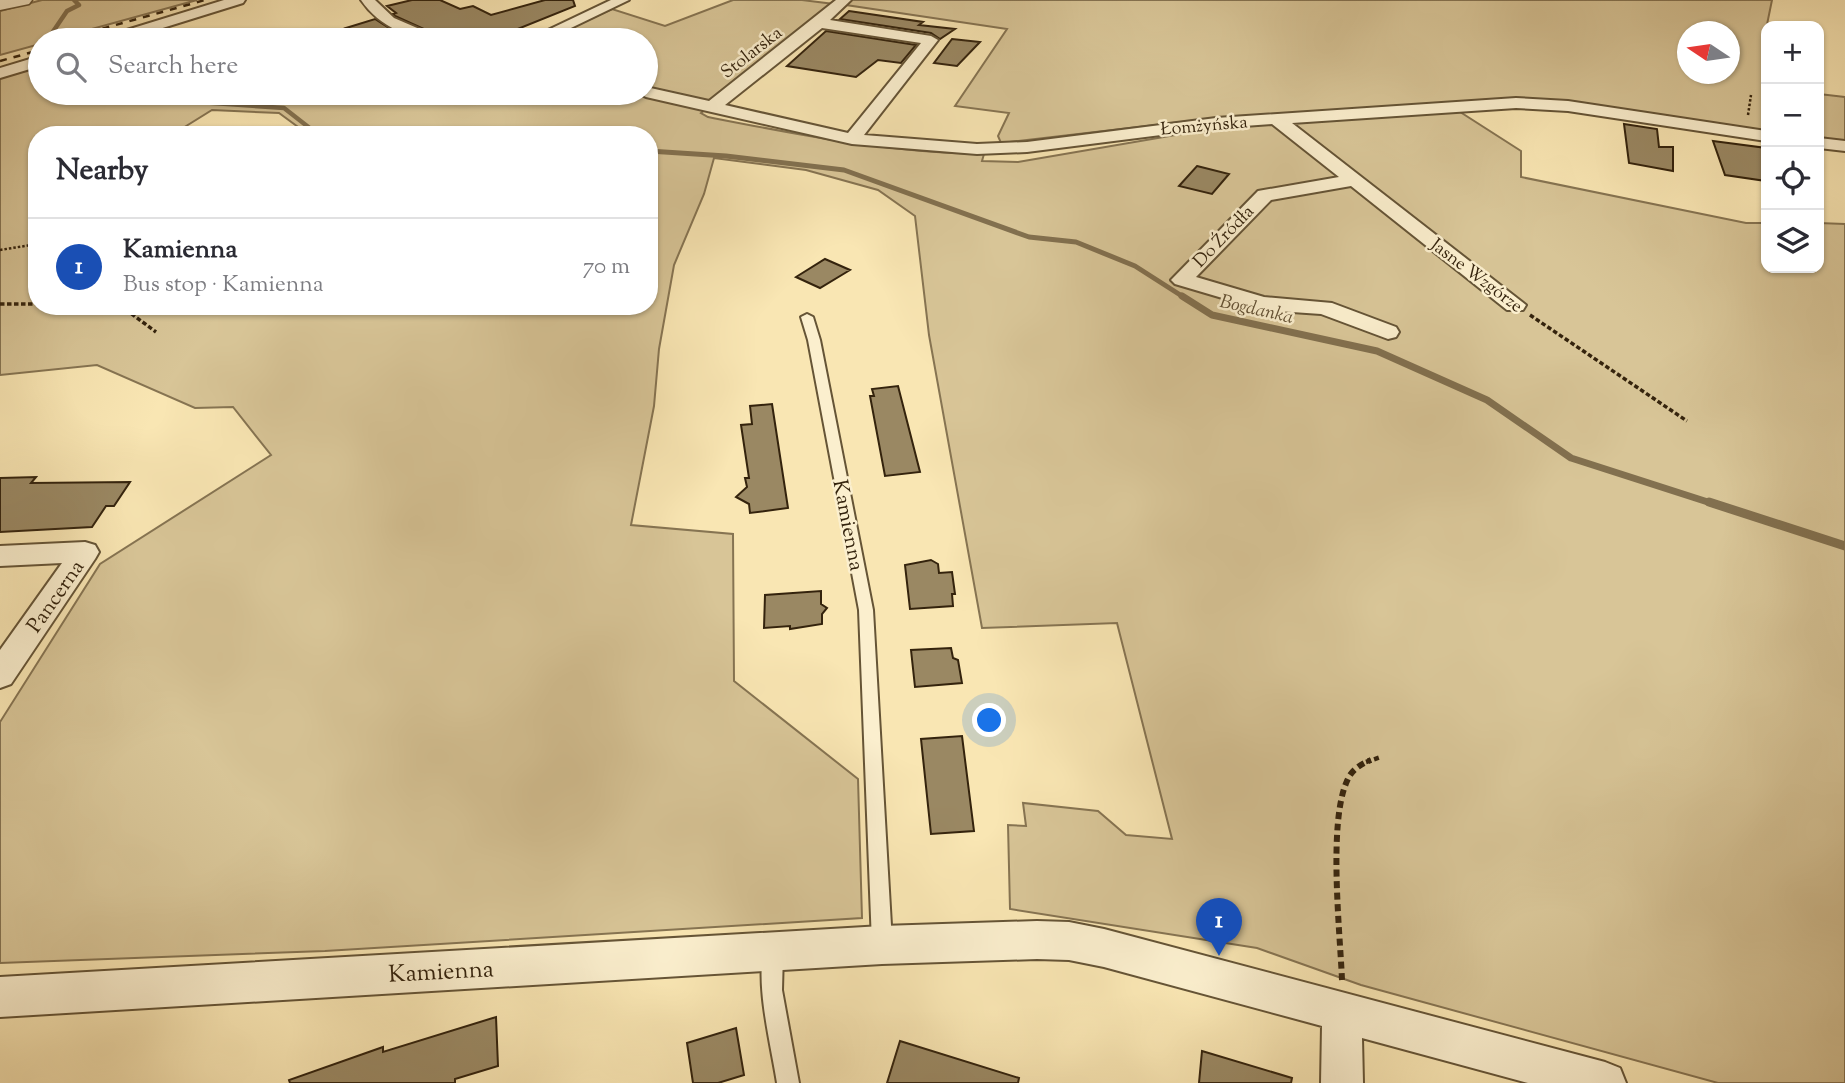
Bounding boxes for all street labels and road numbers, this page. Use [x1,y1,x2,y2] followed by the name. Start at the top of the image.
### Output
[716,21,788,86] street label: Stolarska
[1160,110,1249,144] street label: Łomżyńska
[1188,200,1261,275] street label: Do Źródła
[1423,233,1527,320] street label: Jasne Wzgórze
[823,477,871,574] street label: Kamienna
[21,554,93,640] street label: Pancerna
[387,953,495,993] street label: Kamienna

